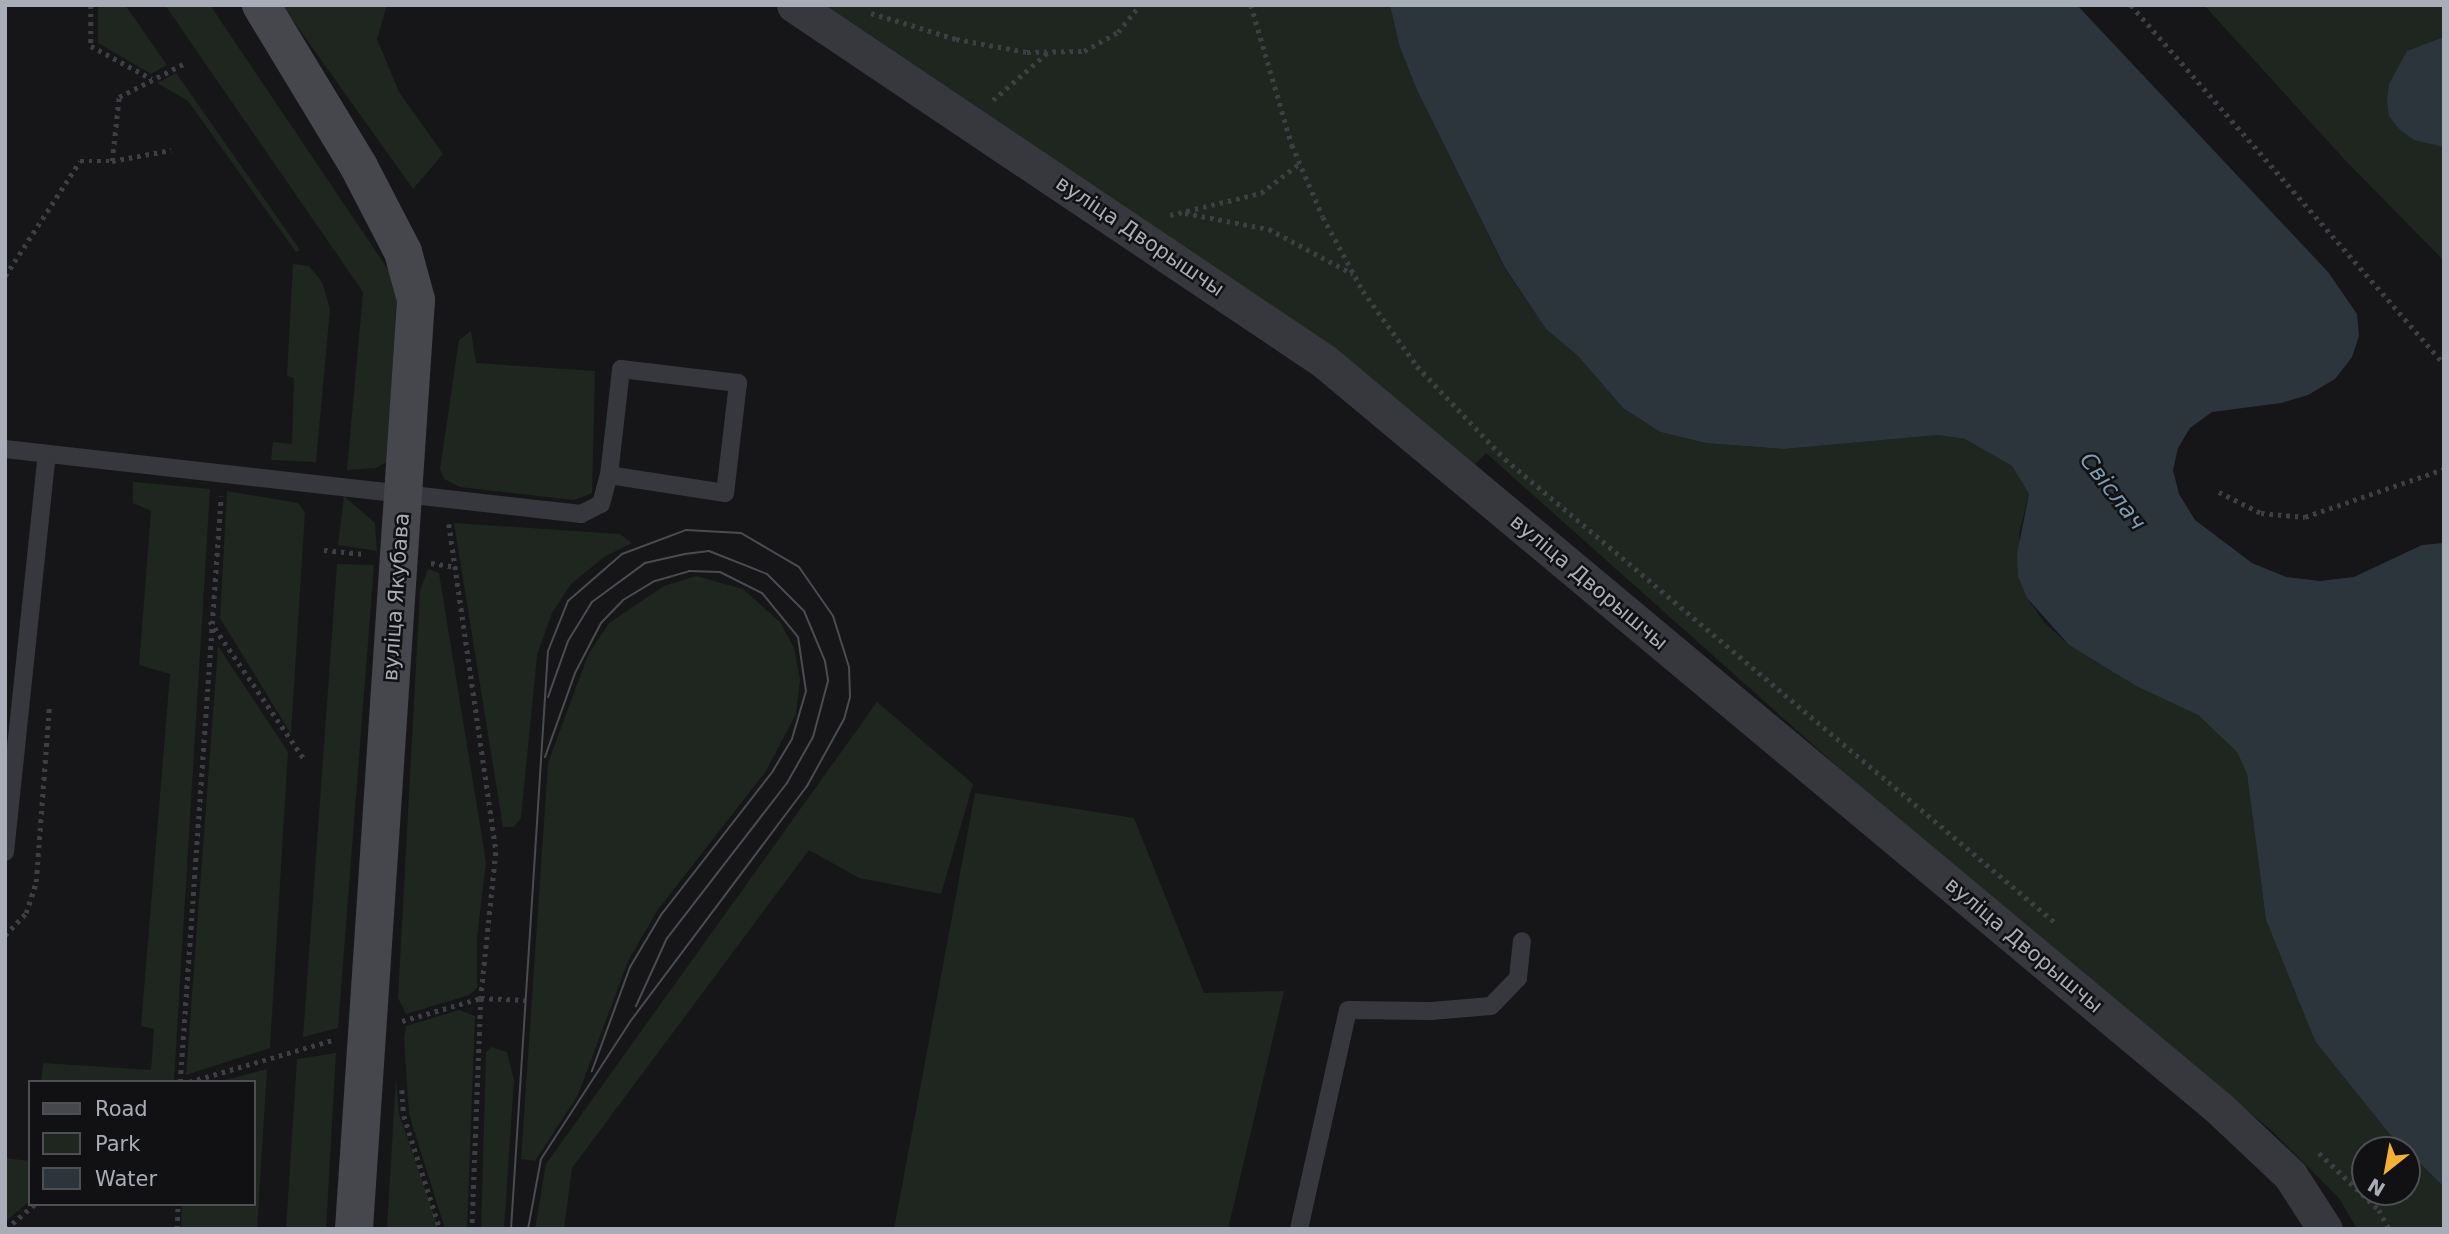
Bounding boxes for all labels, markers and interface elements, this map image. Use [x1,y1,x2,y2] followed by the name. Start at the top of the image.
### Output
[1051,170,1229,302] street label: вуліца Дворышчы
[2074,447,2152,535] water label: Свіслач
[1505,509,1673,655] street label: вуліца Дворышчы
[378,512,414,682] street label: вуліца Якубава
[1940,872,2108,1018] street label: вуліца Дворышчы
[28,1080,256,1206] legend
[95,1097,148,1121] text: Road
[95,1132,140,1156] text: Park
[2351,1136,2421,1206] north arrow
[95,1167,157,1191] text: Water
[2364,1174,2389,1201] text: N

